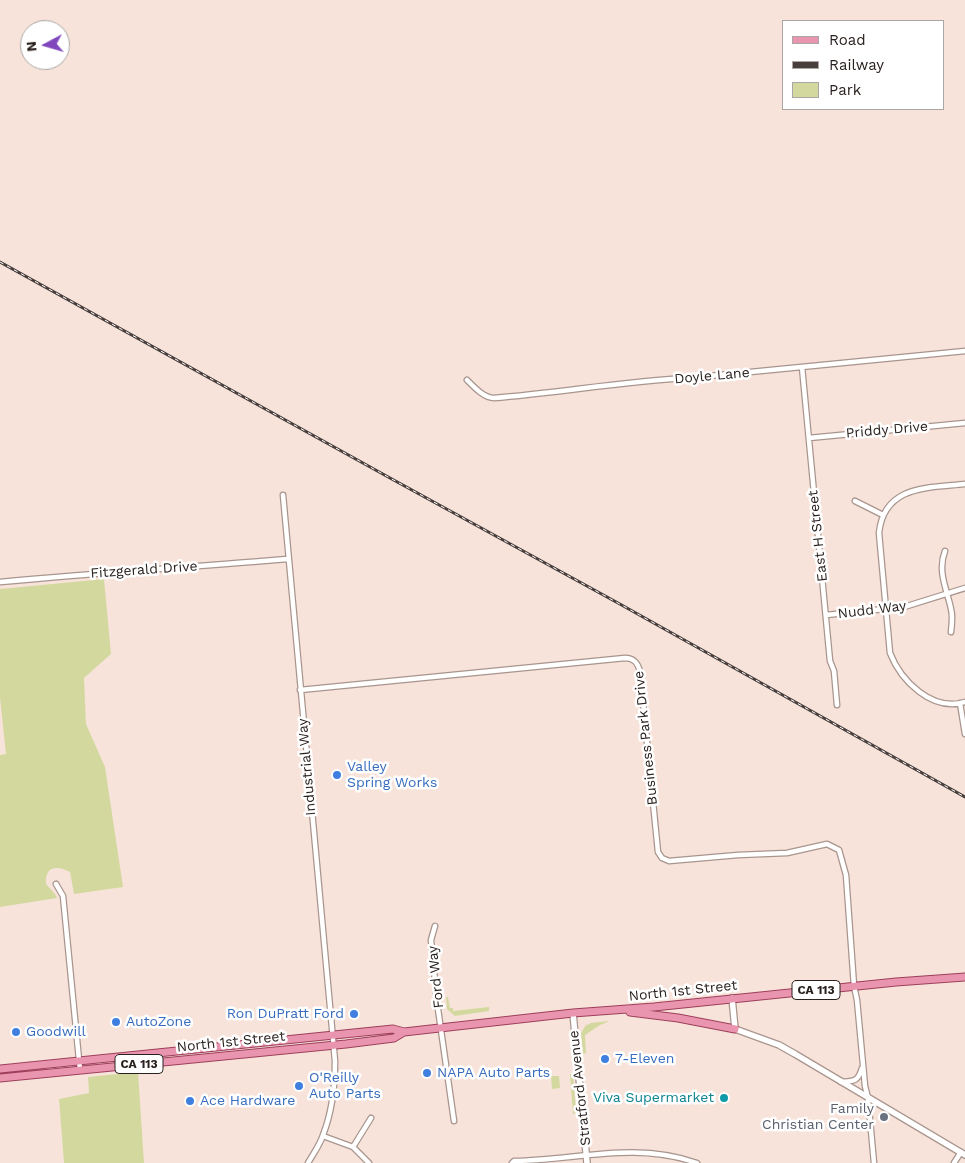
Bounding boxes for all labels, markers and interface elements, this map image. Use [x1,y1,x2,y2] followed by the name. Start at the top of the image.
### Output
[20,20,70,70] north arrow
[782,20,945,110] legend
[829,31,866,49] text: Road
[23,40,40,52] text: N
[829,56,884,74] text: Railway
[829,81,861,99] text: Park
[674,364,750,388] street label: Doyle Lane
[845,418,929,442] street label: Priddy Drive
[805,489,831,583] street label: East H Street
[90,558,198,582] street label: Fitzgerald Drive
[837,597,907,623] street label: Nudd Way
[631,670,661,806] street label: Business Park Drive
[294,718,320,816] street label: Industrial Way
[347,759,437,792] place label: Valley Spring Works
[331,769,343,781] marker: Valley Spring Works
[424,945,448,1009] street label: Ford Way
[628,977,738,1005] street label: North 1st Street
[792,980,840,1000] road number: CA 113
[227,1006,344,1022] place label: Ron DuPratt Ford
[348,1008,360,1020] marker: Ron DuPratt Ford
[126,1014,191,1030] place label: AutoZone
[110,1016,122,1028] marker: AutoZone
[26,1024,86,1040] place label: Goodwill
[10,1026,22,1038] marker: Goodwill
[176,1028,286,1056] street label: North 1st Street
[566,1030,594,1146] street label: Stratford Avenue
[615,1051,674,1067] place label: 7-Eleven
[599,1053,611,1065] marker: 7-Eleven
[115,1054,163,1074] road number: CA 113
[437,1065,550,1081] place label: NAPA Auto Parts
[421,1067,433,1079] marker: NAPA Auto Parts
[309,1070,381,1102] place label: O'Reilly Auto Parts
[293,1080,305,1092] marker: O'Reilly Auto Parts
[593,1090,714,1106] place label: Viva Supermarket
[718,1092,730,1104] marker: Viva Supermarket
[200,1093,295,1109] place label: Ace Hardware
[184,1095,196,1107] marker: Ace Hardware
[762,1101,874,1134] place label: Family Christian Center
[878,1111,890,1123] marker: Family Christian Center

